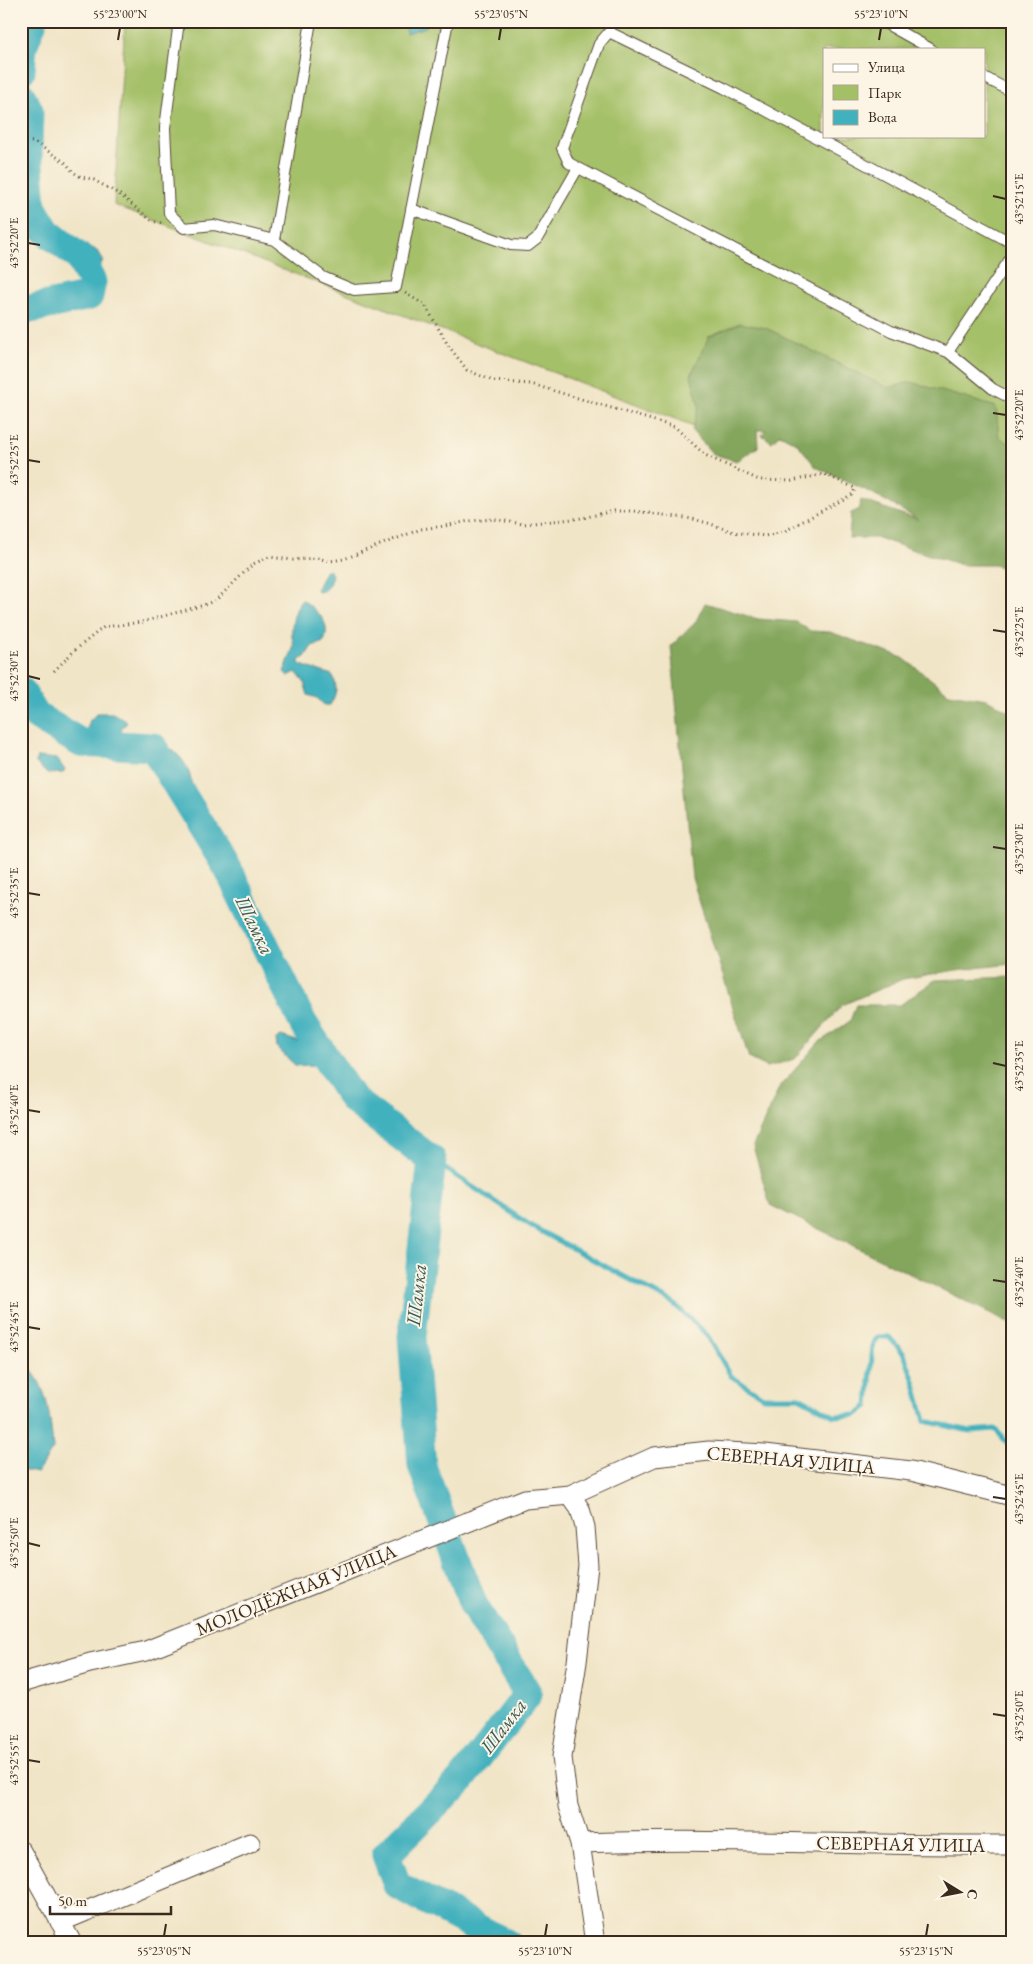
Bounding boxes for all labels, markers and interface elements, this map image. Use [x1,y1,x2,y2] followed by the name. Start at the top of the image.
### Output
[93,6,147,22] text: 55°23'00"N
[474,6,528,22] text: 55°23'05"N
[854,6,908,22] text: 55°23'10"N
[823,48,986,138] legend
[867,57,905,76] text: Улица
[868,83,901,102] text: Парк
[868,107,897,126] text: Вода
[1011,173,1027,225] text: 43°52'15"E
[6,217,22,269] text: 43°52'20"E
[1011,389,1027,441] text: 43°52'20"E
[6,434,22,486] text: 43°52'25"E
[1011,606,1027,658] text: 43°52'25"E
[6,650,22,702] text: 43°52'30"E
[1011,823,1027,875] text: 43°52'30"E
[6,867,22,919] text: 43°52'35"E
[229,890,280,959] water label: Шамка
[1011,1040,1027,1092] text: 43°52'35"E
[6,1084,22,1136] text: 43°52'40"E
[1011,1256,1027,1308] text: 43°52'40"E
[400,1263,432,1328] water label: Шамка
[6,1301,22,1353] text: 43°52'45"E
[706,1440,877,1480] street label: СЕВЕРНАЯ УЛИЦА
[1011,1473,1027,1525] text: 43°52'45"E
[6,1517,22,1569] text: 43°52'50"E
[192,1538,401,1642] street label: МОЛОДЁЖНАЯ УЛИЦА
[1011,1690,1027,1742] text: 43°52'50"E
[473,1693,532,1760] water label: Шамка
[6,1734,22,1786] text: 43°52'55"E
[816,1830,987,1858] street label: СЕВЕРНАЯ УЛИЦА
[936,1866,986,1916] north arrow
[50,1884,171,1916] scale bar
[963,1888,983,1901] text: С
[58,1891,87,1910] text: 50 m
[137,1943,191,1959] text: 55°23'05"N
[518,1943,572,1959] text: 55°23'10"N
[899,1943,953,1959] text: 55°23'15"N

